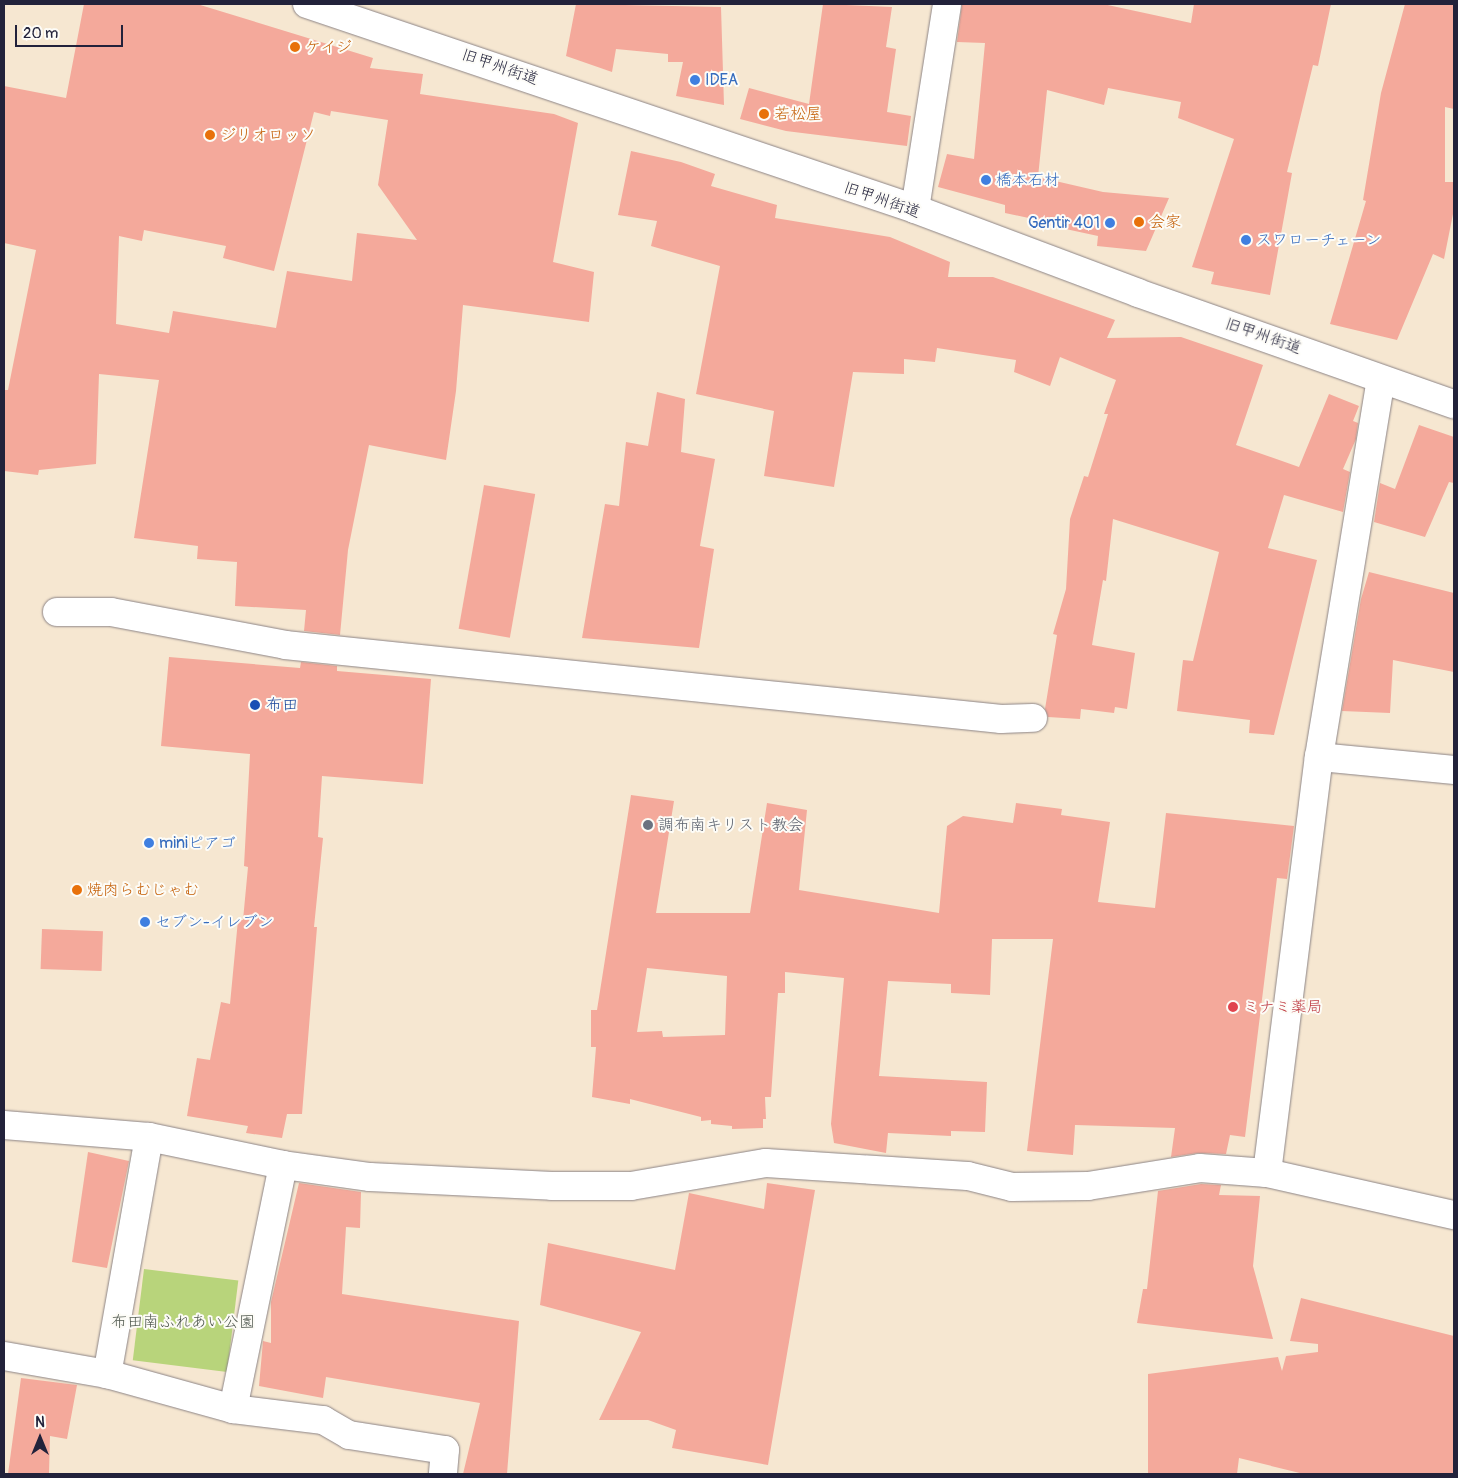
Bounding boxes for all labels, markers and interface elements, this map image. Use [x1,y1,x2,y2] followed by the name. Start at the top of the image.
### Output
[18,15,125,47] scale bar
[23,24,58,43] text: 20 m
[305,37,353,57] place label: ケイジ
[289,41,301,53] marker: ケイジ
[459,45,541,89] street label: 旧甲州街道
[705,70,738,90] place label: IDEA
[689,74,701,86] marker: IDEA
[774,104,822,124] place label: 若松屋
[758,108,770,120] marker: 若松屋
[220,125,316,145] place label: ジリオロッソ
[204,129,216,141] marker: ジリオロッソ
[996,170,1060,190] place label: 橋本石材
[980,174,992,186] marker: 橋本石材
[841,178,923,222] street label: 旧甲州街道
[1149,212,1181,232] place label: 会家
[1028,213,1100,233] place label: Gentir 401
[1133,216,1145,228] marker: 会家
[1104,217,1116,229] marker: Gentir 401
[1256,230,1384,250] place label: スワローチェーン
[1240,234,1252,246] marker: スワローチェーン
[1222,314,1304,358] street label: 旧甲州街道
[266,695,298,715] place label: 布田
[248,698,262,712] marker: 布田
[658,815,802,835] place label: 調布南キリスト教会
[642,819,654,831] marker: 調布南キリスト教会
[159,833,236,853] place label: miniピアゴ
[143,837,155,849] marker: miniピアゴ
[87,880,199,900] place label: 焼肉らむじゃむ
[71,884,83,896] marker: 焼肉らむじゃむ
[155,912,274,932] place label: セブン-イレブン
[139,916,151,928] marker: セブン-イレブン
[1243,997,1323,1017] place label: ミナミ薬局
[1227,1001,1239,1013] marker: ミナミ薬局
[111,1312,255,1332] park label: 布田南ふれあい公園
[15,1413,65,1463] north arrow
[35,1414,45,1431] text: N

